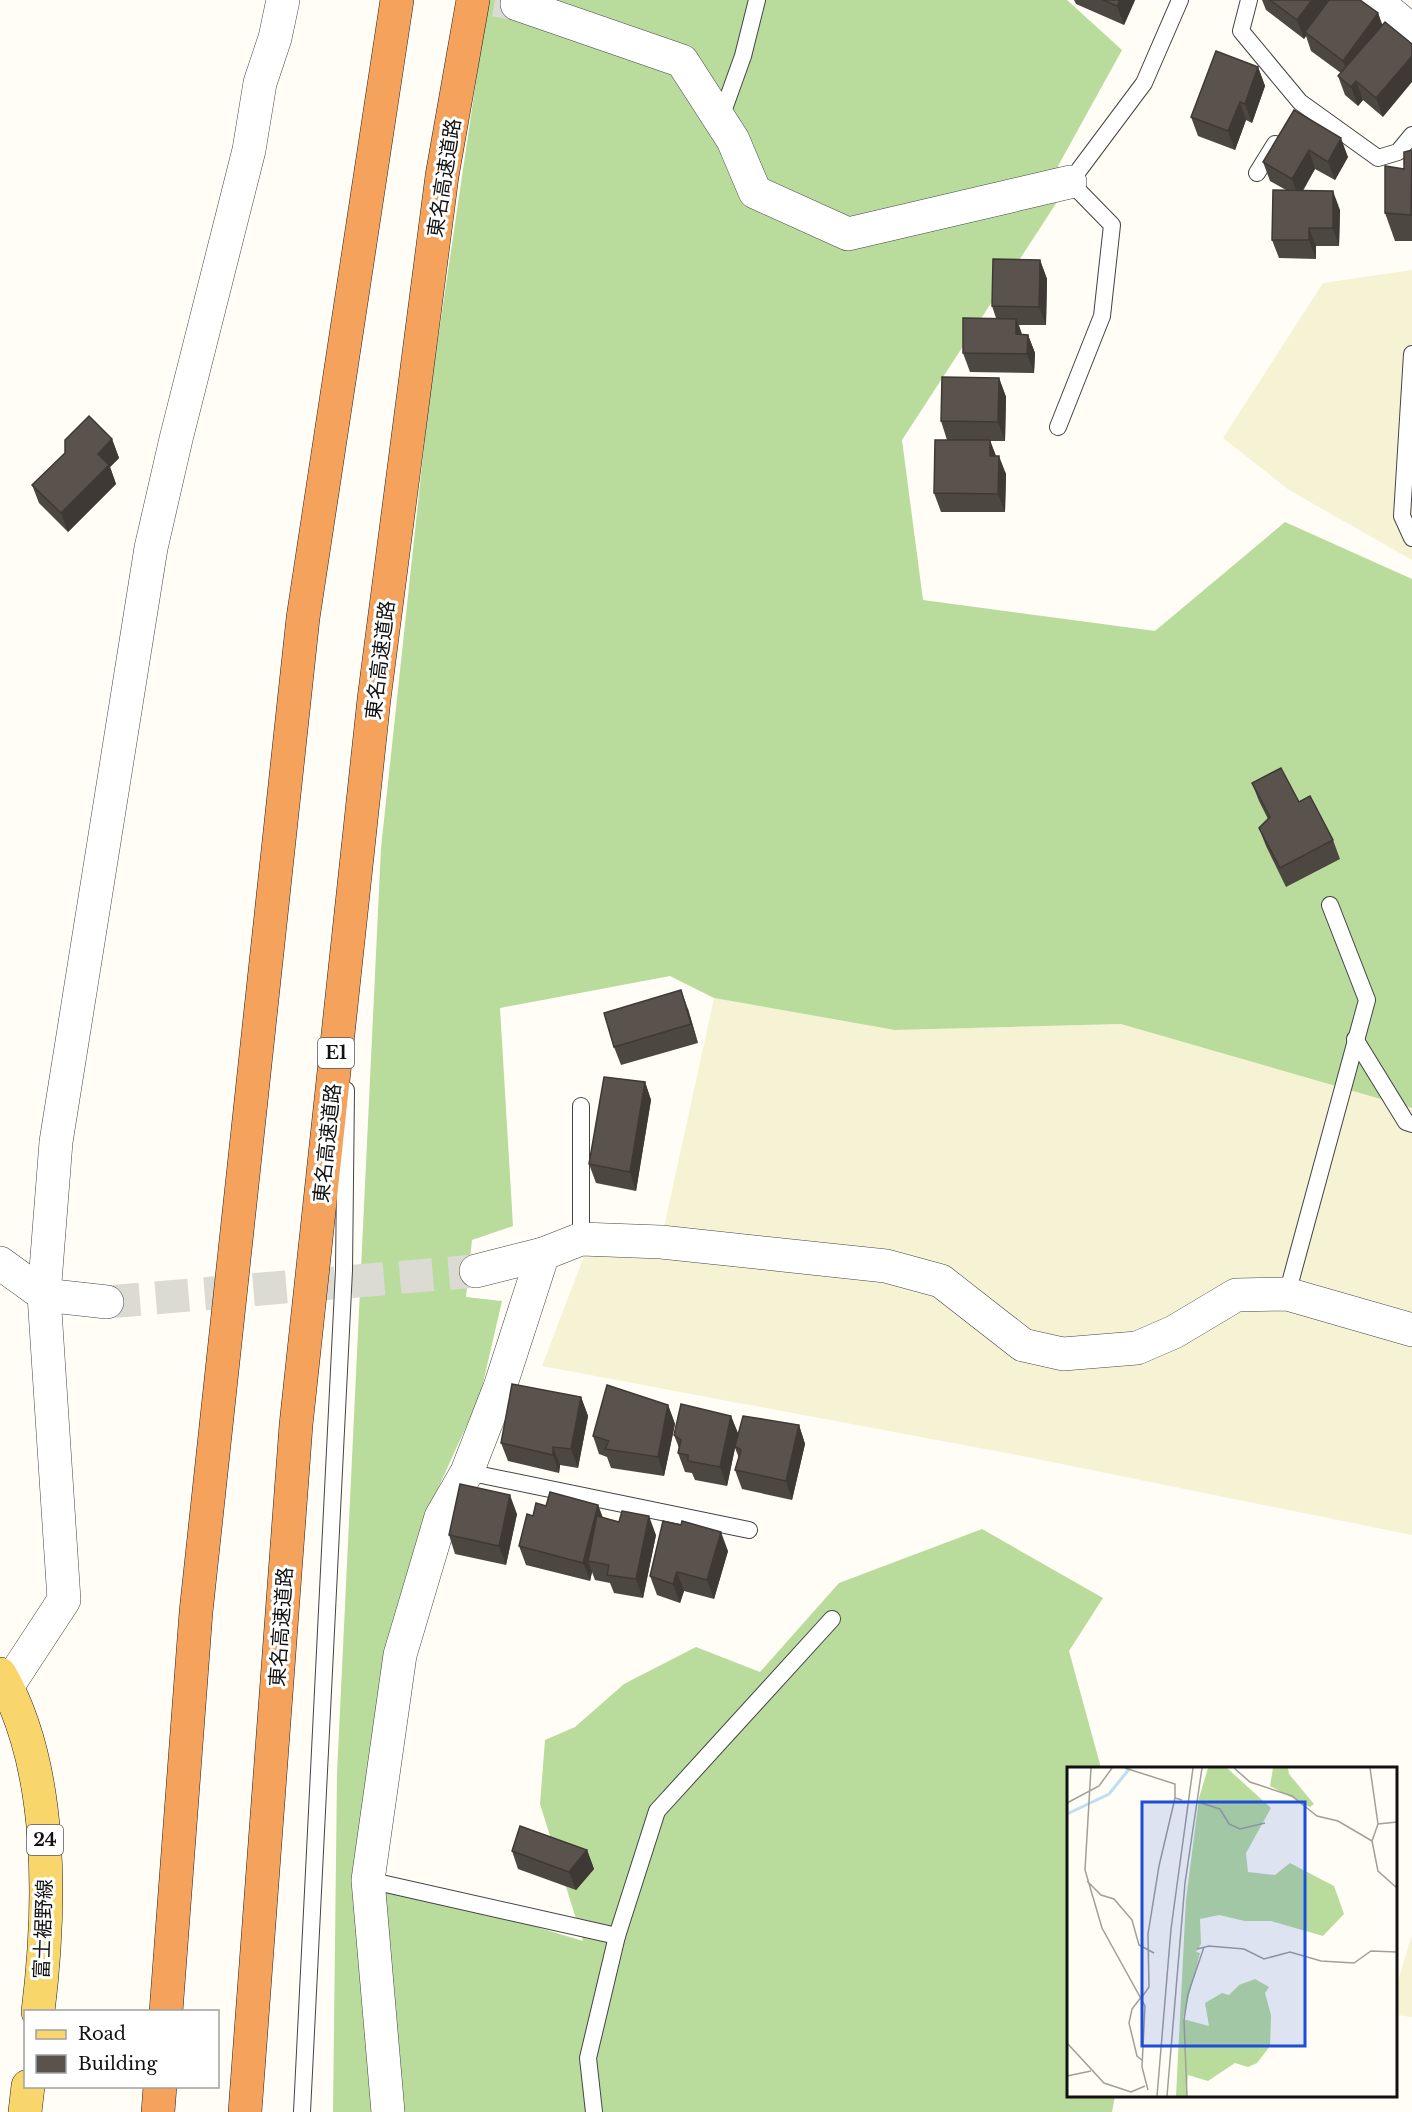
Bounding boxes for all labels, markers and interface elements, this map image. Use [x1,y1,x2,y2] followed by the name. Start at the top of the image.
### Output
[423,117,465,239] street label: 東名高速道路
[361,599,399,721] street label: 東名高速道路
[318,1038,354,1068] road number: E1
[309,1082,345,1204] street label: 東名高速道路
[265,1566,297,1688] street label: 東名高速道路
[1067,1767,1397,2097] inset map
[27,1825,63,1855] road number: 24
[29,1879,57,1979] street label: 富士裾野線
[24,2010,219,2088] legend
[78,2023,126,2045] text: Road
[78,2053,157,2075] text: Building

